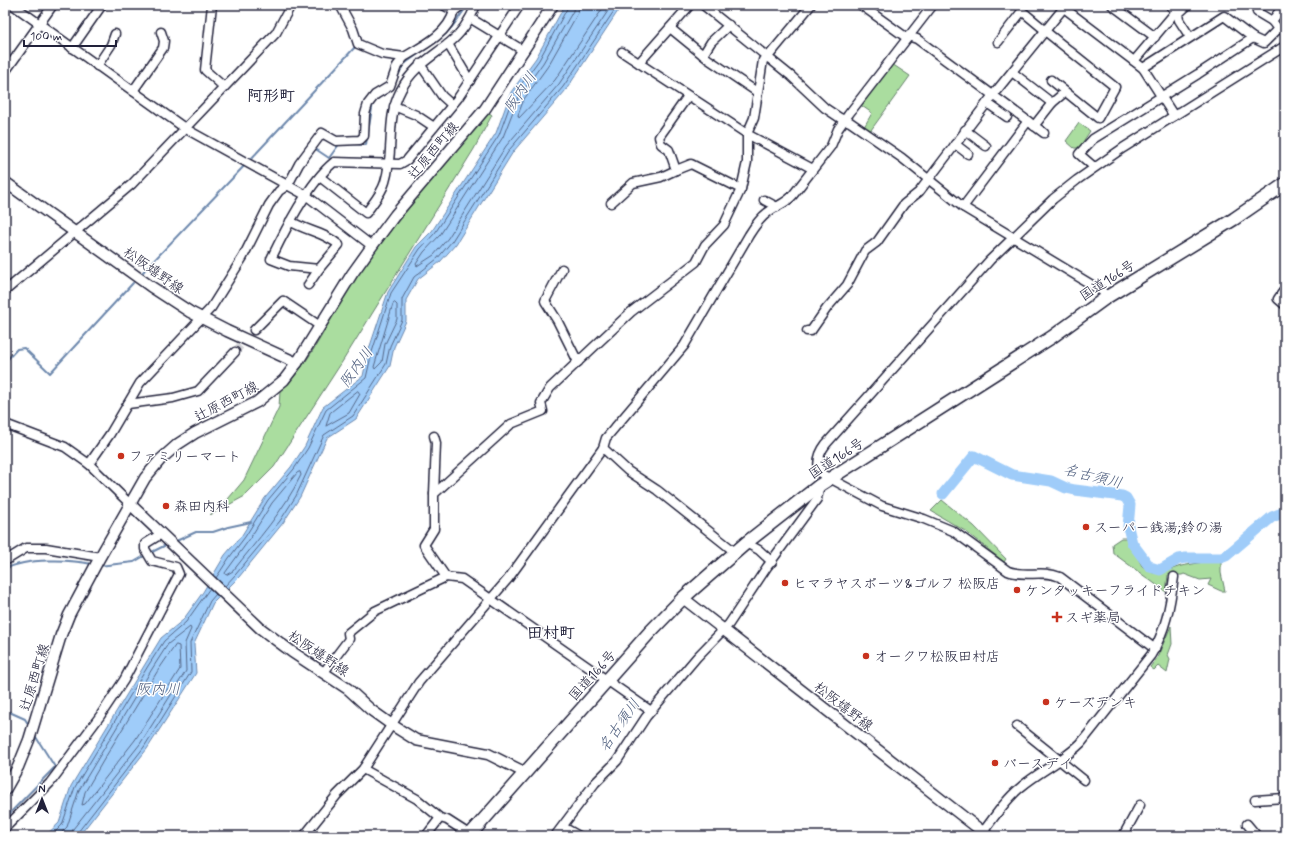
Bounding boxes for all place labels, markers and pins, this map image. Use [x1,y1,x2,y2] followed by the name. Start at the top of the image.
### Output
[129,448,241,466] place label: ファミリーマート
[116,451,126,461] marker: ファミリーマート
[174,498,230,516] place label: 森田内科
[161,501,171,511] marker: 森田内科
[1094,519,1223,537] place label: スーパー銭湯;鈴の湯
[1081,522,1091,532] marker: スーパー銭湯;鈴の湯
[793,575,1000,593] place label: ヒマラヤスポーツ&ゴルフ 松阪店
[780,578,790,588] marker: ヒマラヤスポーツ&ゴルフ 松阪店
[1025,582,1205,600] place label: ケンタッキーフライドチキン
[1012,585,1022,595] marker: ケンタッキーフライドチキン
[1065,609,1121,627] place label: スギ薬局
[1052,612,1062,622] marker: スギ薬局
[874,648,1000,666] place label: オークワ松阪田村店
[861,651,871,661] marker: オークワ松阪田村店
[1054,694,1137,712] place label: ケーズデンキ
[1041,697,1051,707] marker: ケーズデンキ
[1003,755,1072,773] place label: バースデイ
[990,758,1000,768] marker: バースデイ

